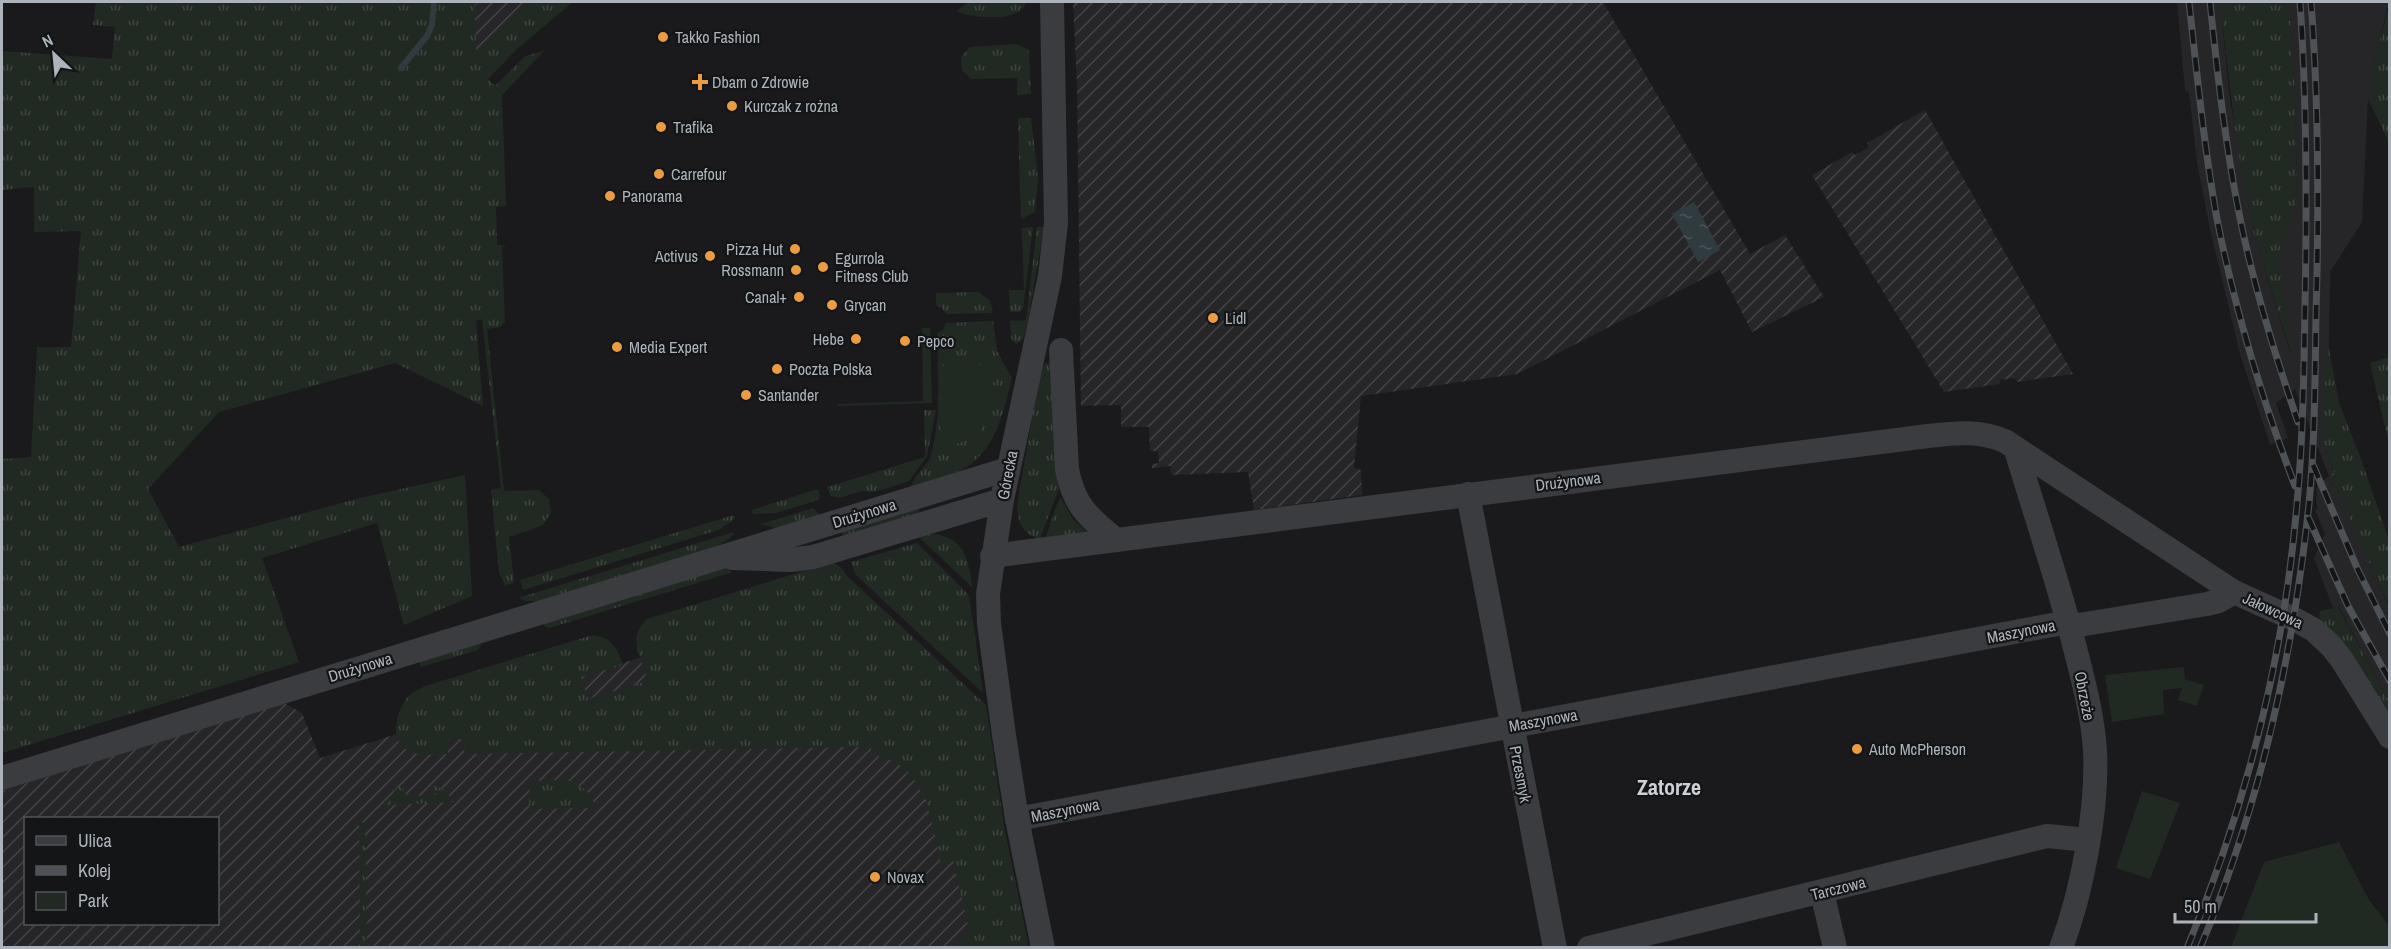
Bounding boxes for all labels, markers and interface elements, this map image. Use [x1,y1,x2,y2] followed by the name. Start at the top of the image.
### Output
[24,24,84,84] north arrow
[675,26,760,48] place label: Takko Fashion
[38,29,57,52] text: N
[656,30,670,44] marker: Takko Fashion
[712,71,809,93] place label: Dbam o Zdrowie
[693,75,707,89] marker: Dbam o Zdrowie
[744,95,839,117] place label: Kurczak z rożna
[725,99,739,113] marker: Kurczak z rożna
[673,116,714,138] place label: Trafika
[654,120,668,134] marker: Trafika
[671,163,727,185] place label: Carrefour
[652,167,666,181] marker: Carrefour
[622,185,683,207] place label: Panorama
[603,189,617,203] marker: Panorama
[726,238,783,260] place label: Pizza Hut
[788,242,802,256] marker: Pizza Hut
[654,245,698,267] place label: Activus
[835,247,909,287] place label: Egurrola Fitness Club
[703,249,717,263] marker: Activus
[721,259,784,281] place label: Rossmann
[816,260,830,274] marker: Egurrola Fitness Club
[789,263,803,277] marker: Rossmann
[745,286,787,308] place label: Canal+
[792,290,806,304] marker: Canal+
[844,294,886,316] place label: Grycan
[825,298,839,312] marker: Grycan
[1225,307,1246,329] place label: Lidl
[1206,311,1220,325] marker: Lidl
[813,328,844,350] place label: Hebe
[917,330,954,352] place label: Pepco
[849,332,863,346] marker: Hebe
[898,334,912,348] marker: Pepco
[629,336,707,358] place label: Media Expert
[610,340,624,354] marker: Media Expert
[789,358,873,380] place label: Poczta Polska
[770,362,784,376] marker: Poczta Polska
[758,384,819,406] place label: Santander
[739,388,753,402] marker: Santander
[991,448,1023,501] street label: Górecka
[1534,466,1603,496] street label: Drużynowa
[829,493,899,533] street label: Drużynowa
[2239,586,2307,634] street label: Jałowcowa
[1985,613,2058,648] street label: Maszynowa
[325,647,395,687] street label: Drużynowa
[2069,670,2101,722] street label: Obrzeże
[1507,703,1580,737] street label: Maszynowa
[1868,738,1966,760] place label: Auto McPherson
[1850,742,1864,756] marker: Auto McPherson
[1505,744,1537,805] street label: Przesmyk
[1637,772,1701,802] district label: Zatorze
[1029,792,1102,827] street label: Maszynowa
[24,817,219,925] legend
[78,828,112,853] text: Ulica
[78,858,111,883] text: Kolej
[887,866,925,888] place label: Novax
[868,870,882,884] marker: Novax
[1808,870,1868,905] street label: Tarczowa
[2175,886,2316,924] scale bar
[78,888,109,913] text: Park
[2184,894,2217,919] text: 50 m

